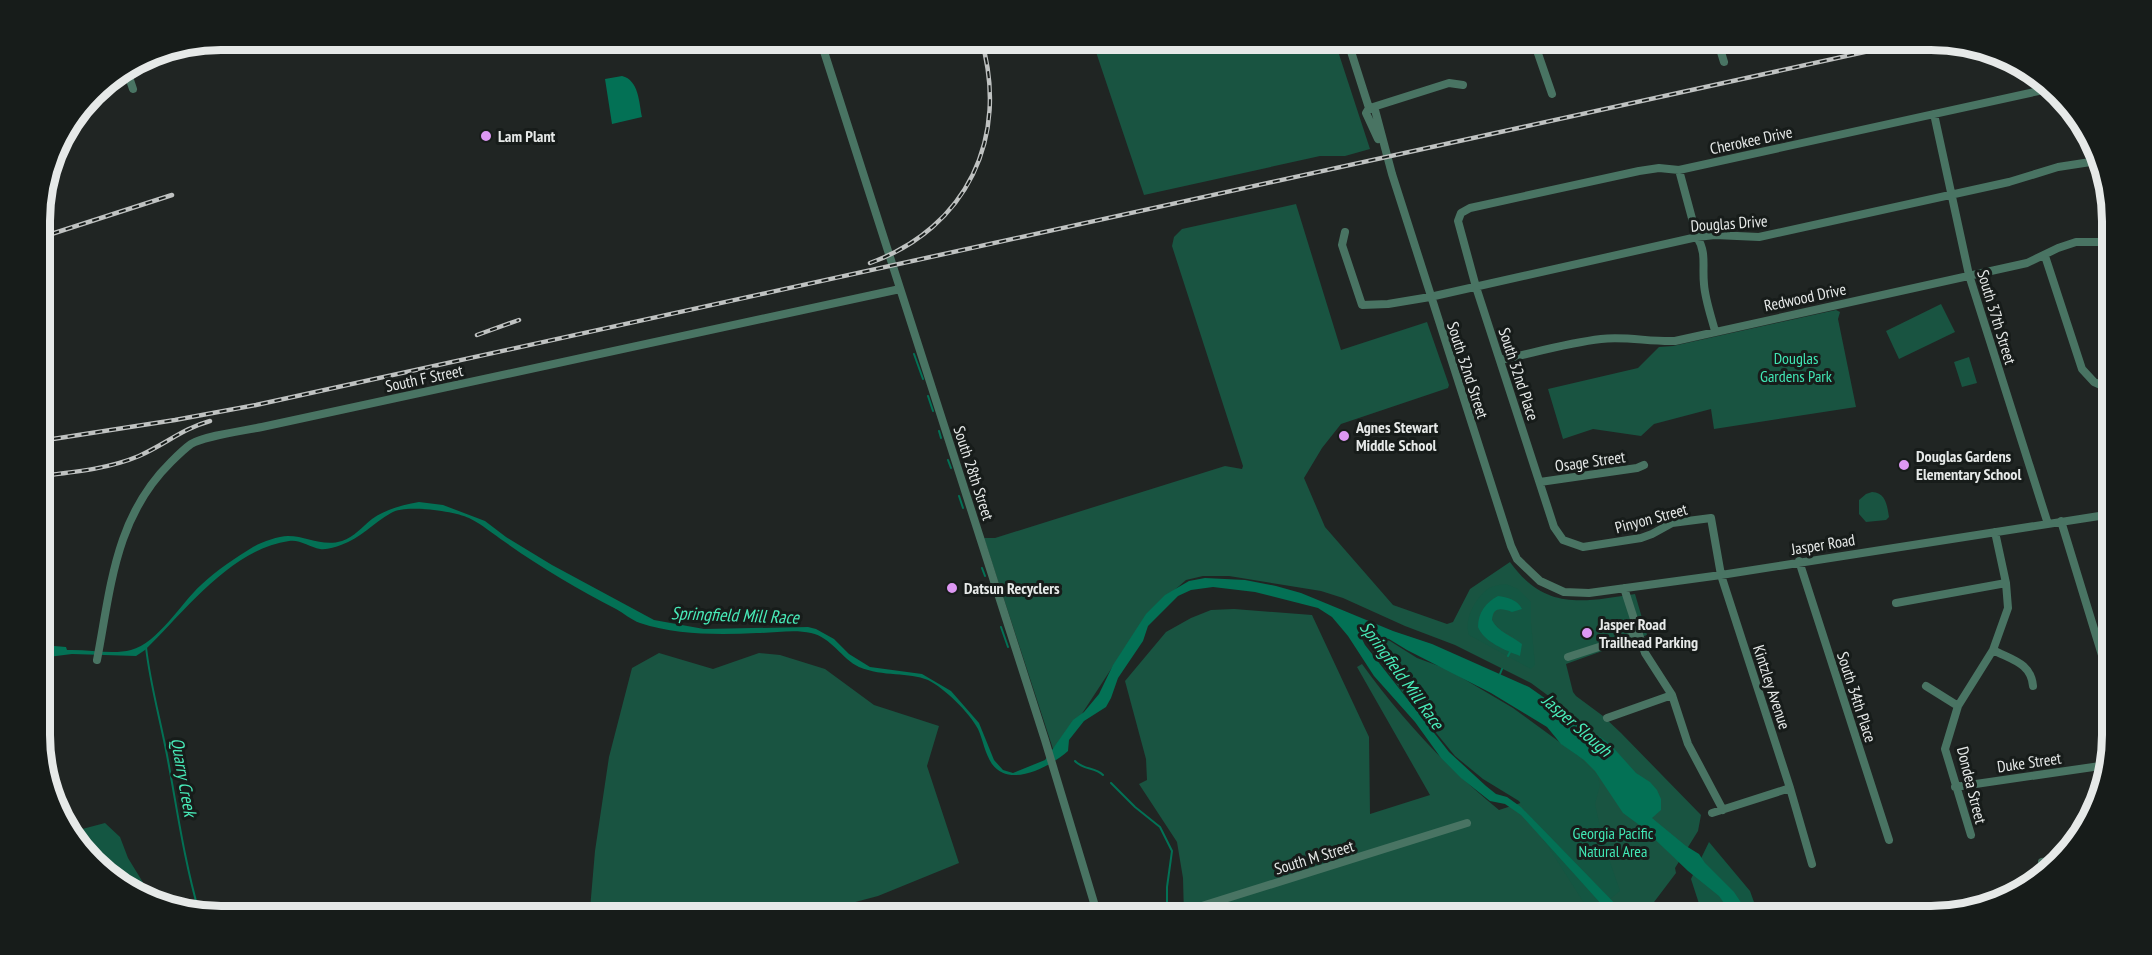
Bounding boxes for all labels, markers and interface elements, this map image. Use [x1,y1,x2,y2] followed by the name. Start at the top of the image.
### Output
[1708,121,1794,159] street label: Cherokee Drive
[498,126,556,146] place label: Lam Plant
[479,129,493,143] marker: Lam Plant
[1690,210,1768,236] street label: Douglas Drive
[1973,267,2021,367] street label: South 37th Street
[1762,279,1848,315] street label: Redwood Drive
[1443,319,1493,421] street label: South 32nd Street
[1495,325,1543,423] street label: South 32nd Place
[1760,348,1833,386] park label: Douglas Gardens Park
[383,360,465,396] street label: South F Street
[1355,417,1439,455] place label: Agnes Stewart Middle School
[949,423,999,523] street label: South 28th Street
[1337,429,1351,443] marker: Agnes Stewart Middle School
[1554,446,1627,476] street label: Osage Street
[1916,446,2021,484] place label: Douglas Gardens Elementary School
[1897,458,1911,472] marker: Douglas Gardens Elementary School
[1613,499,1690,537] street label: Pinyon Street
[1789,529,1856,559] street label: Jasper Road
[964,578,1060,598] place label: Datsun Recyclers
[945,581,959,595] marker: Datsun Recyclers
[671,601,801,629] water label: Springfield Mill Race
[1598,614,1698,652] place label: Jasper Road Trailhead Parking
[1355,616,1450,735] water label: Springfield Mill Race
[1580,626,1594,640] marker: Jasper Road Trailhead Parking
[1749,642,1795,732] street label: Kintzley Avenue
[1833,649,1881,745] street label: South 34th Place
[1537,688,1617,762] water label: Jasper Slough
[166,736,203,820] water label: Quarry Creek
[1953,744,1991,826] street label: Dondea Street
[1996,748,2063,776] street label: Duke Street
[1573,823,1654,861] park label: Georgia Pacific Natural Area
[1272,835,1357,879] street label: South M Street

